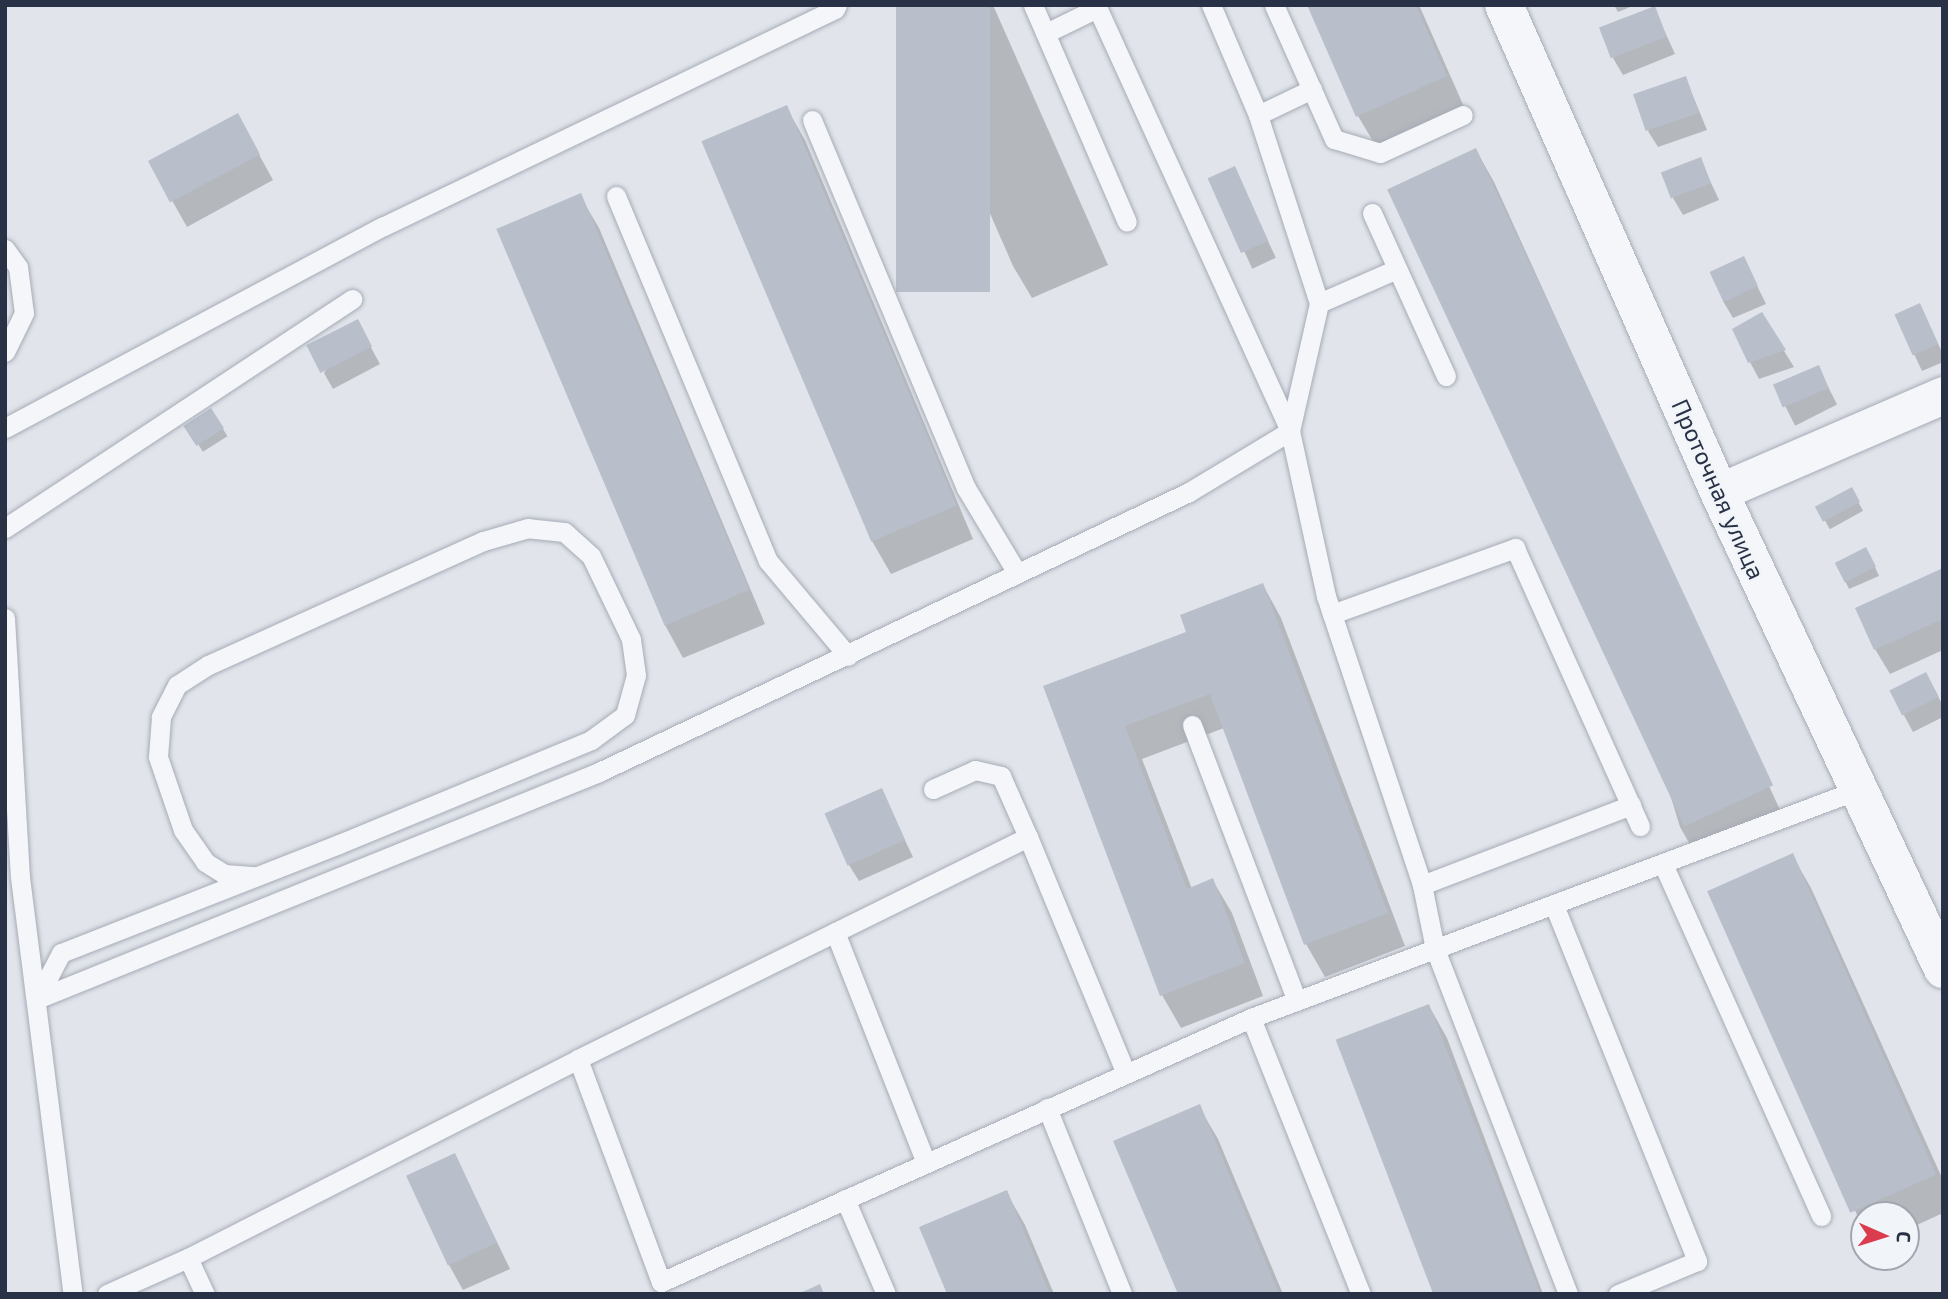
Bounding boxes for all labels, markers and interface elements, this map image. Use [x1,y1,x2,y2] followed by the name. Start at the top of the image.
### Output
[1666,394,1772,584] street label: Проточная улица
[1850,1201,1920,1271] north arrow
[1893,1231,1916,1243] text: С

